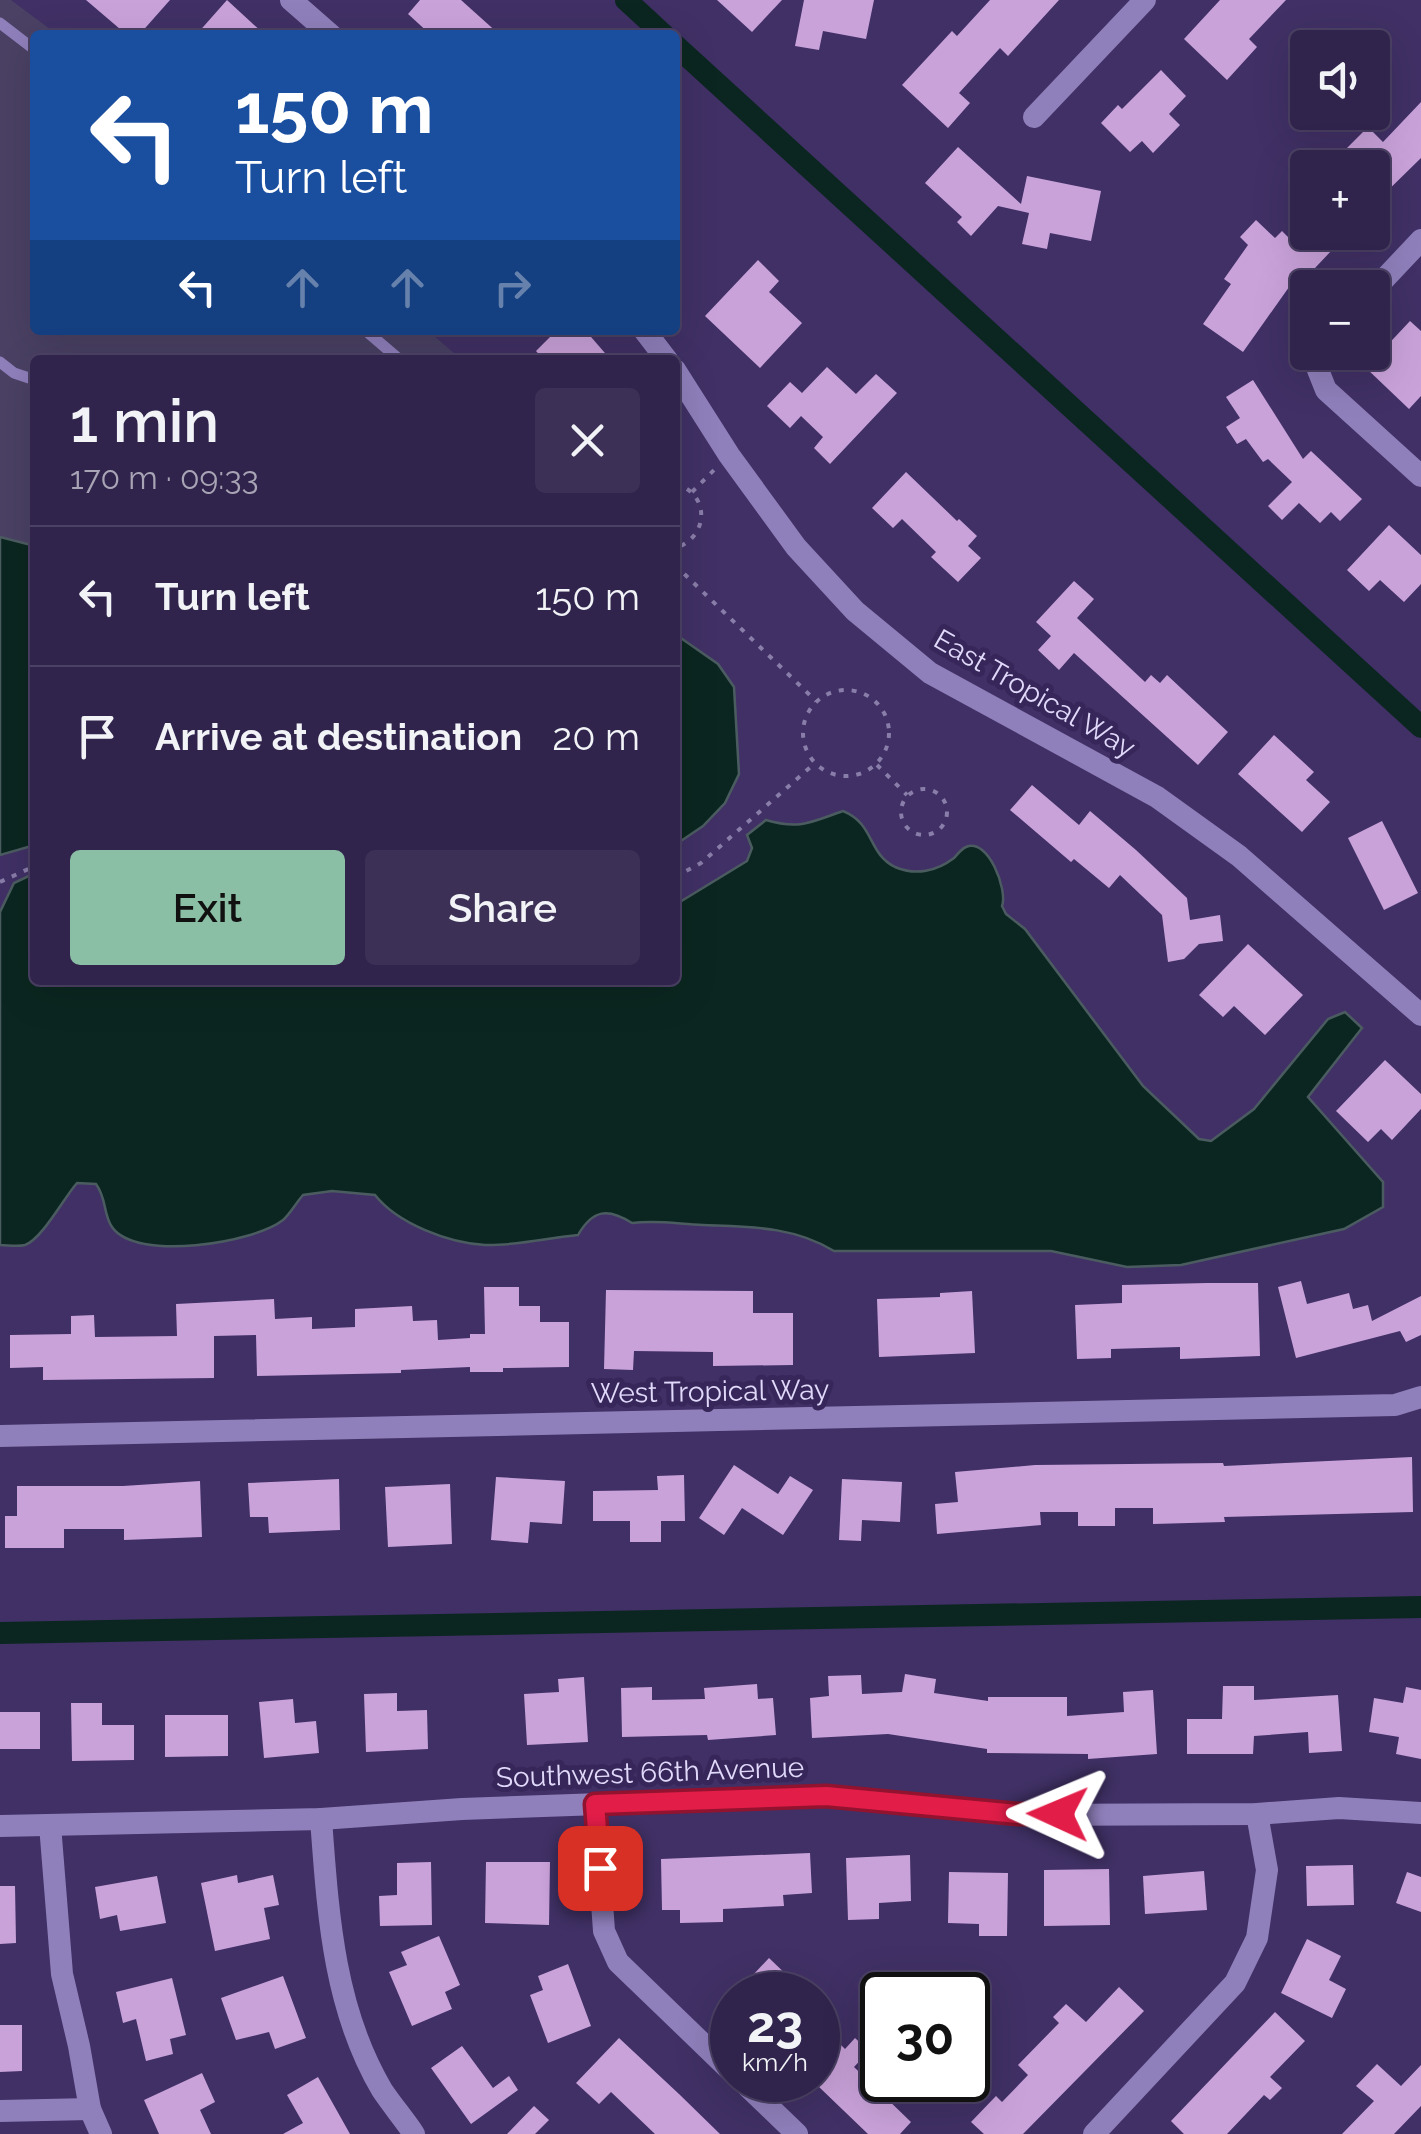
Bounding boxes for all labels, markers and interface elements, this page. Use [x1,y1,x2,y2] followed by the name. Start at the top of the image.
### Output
[1290,30,1390,370] map controls
[1290,30,1390,130] button: sound
[235,67,433,149] text: 150 m
[70,70,200,200] icon: left
[1290,150,1390,250] button: +
[235,151,407,204] text: Turn left
[170,260,225,315] icon: left
[275,260,330,315] icon: ahead
[380,260,435,315] icon: ahead
[485,260,540,315] icon: right
[1290,270,1390,370] button: −
[70,386,219,456] text: 1 min
[535,388,640,493] button: close
[70,459,259,496] text: 170 m · 09:33
[70,569,125,624] icon: left
[155,574,310,619] text: Turn left
[535,574,640,619] text: 150 m
[928,622,1141,764] street label: East Tropical Way
[70,709,125,764] icon: arrive
[155,714,522,759] text: Arrive at destination
[552,714,640,759] text: 20 m
[70,850,345,965] button: Exit
[365,850,640,965] button: Share
[591,1373,829,1410] street label: West Tropical Way
[495,1751,805,1794] street label: Southwest 66th Avenue
[1006,1762,1110,1866] position arrow
[558,1826,643,1911] pin
[573,1841,628,1896] icon: arrive
[860,1972,990,2102] speed limit sign: 30
[747,1995,803,2054] text: 23
[742,2047,808,2077] text: km/h

